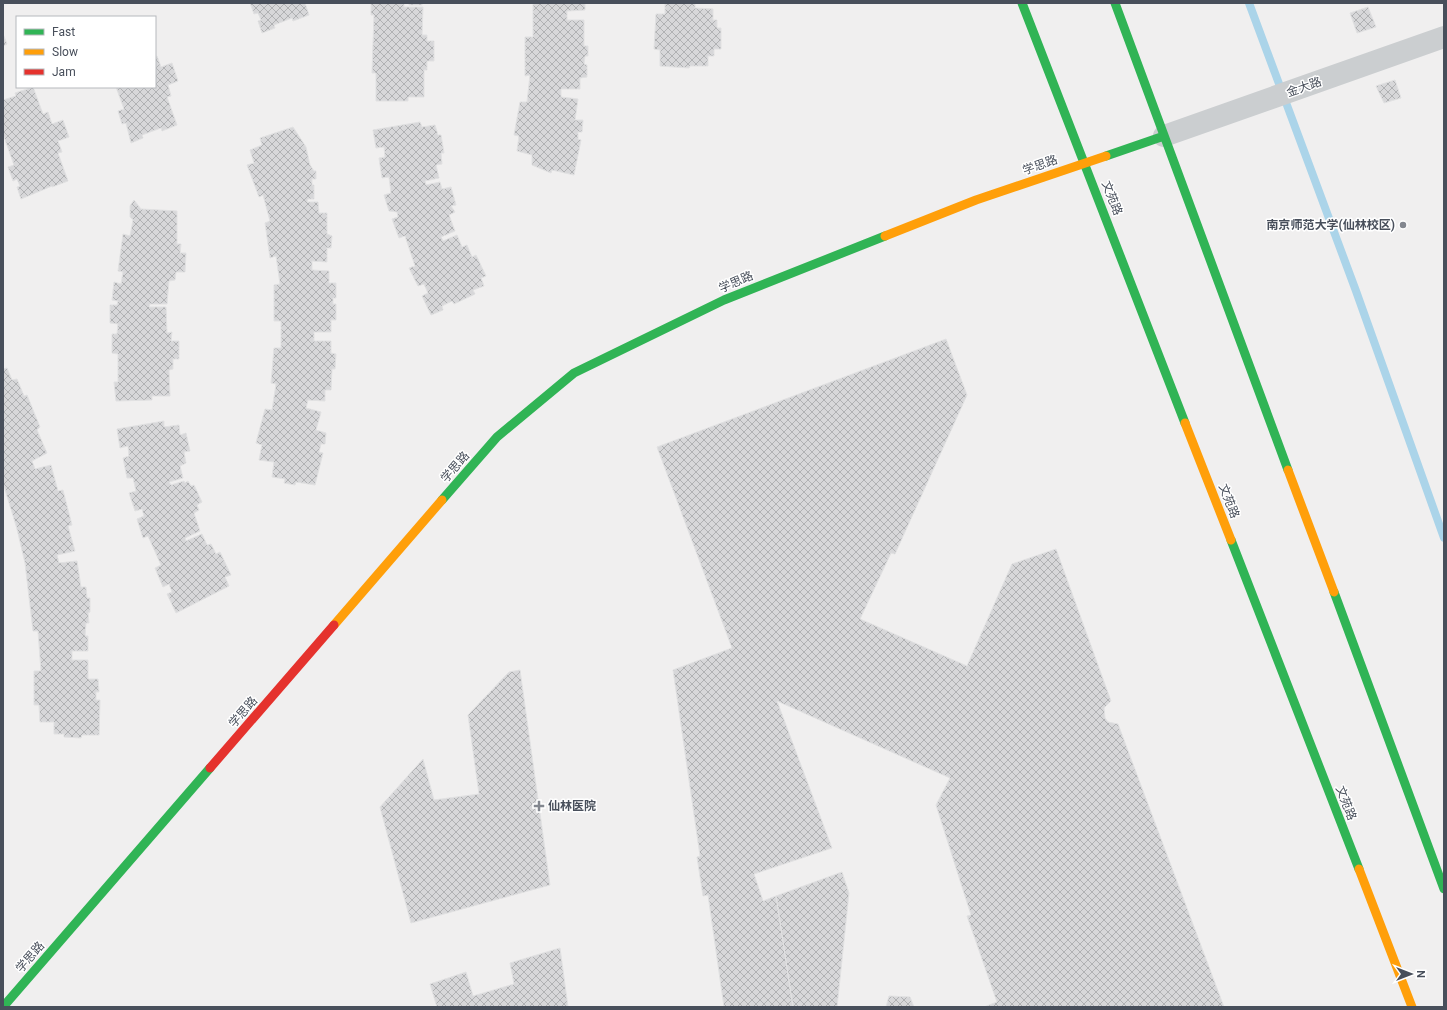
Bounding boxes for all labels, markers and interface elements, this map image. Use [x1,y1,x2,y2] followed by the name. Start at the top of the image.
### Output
[16,16,156,88] legend
[52,25,75,39] text: Fast
[52,45,78,59] text: Slow
[52,65,76,79] text: Jam
[1285,75,1323,99] street label: 金大路
[1021,153,1059,177] street label: 学思路
[1099,179,1125,217] street label: 文苑路
[1267,218,1395,232] place label: 南京师范大学(仙林校区)
[1398,220,1408,230] marker: 南京师范大学(仙林校区)
[717,269,755,295] street label: 学思路
[438,449,472,485] street label: 学思路
[1216,482,1242,520] street label: 文苑路
[226,694,260,730] street label: 学思路
[1333,784,1359,822] street label: 文苑路
[548,799,596,813] place label: 仙林医院
[533,800,545,812] marker: 仙林医院
[13,939,47,975] street label: 学思路
[1391,954,1431,994] north arrow
[1414,970,1427,978] text: N

